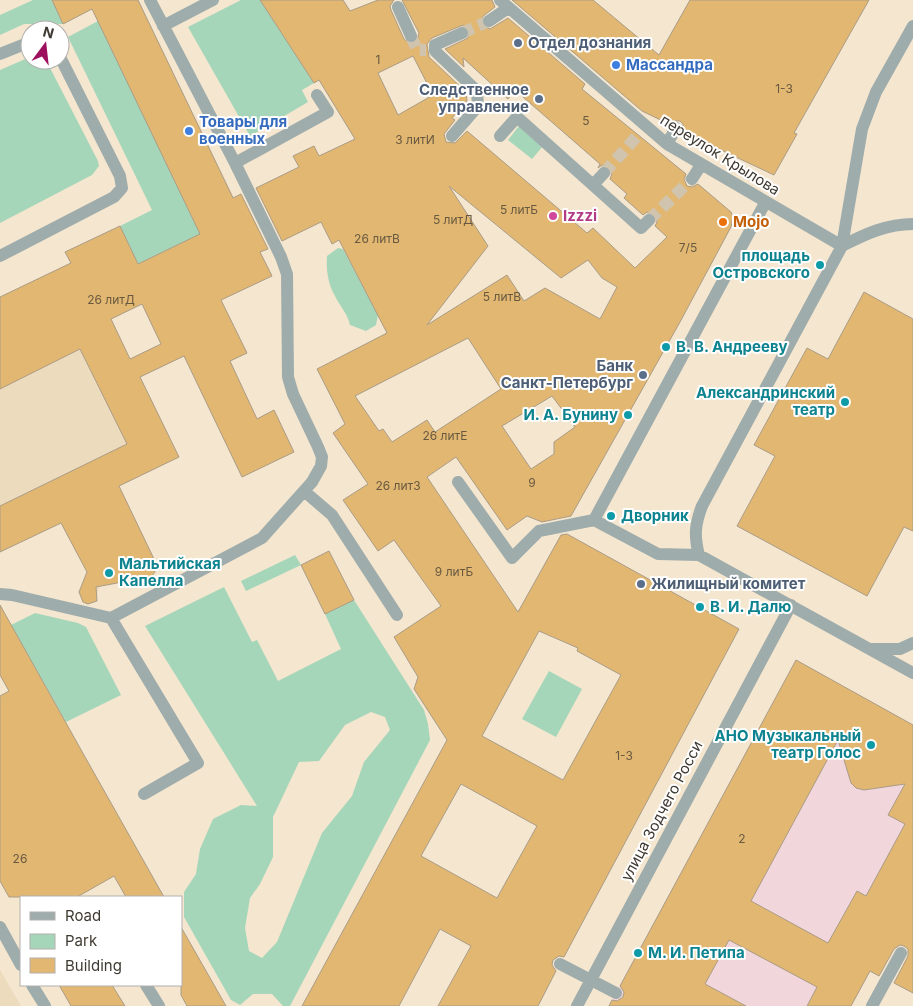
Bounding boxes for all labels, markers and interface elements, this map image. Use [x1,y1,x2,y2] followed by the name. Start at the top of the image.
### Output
[20,20,70,70] north arrow
[41,22,56,42] text: N
[528,33,651,52] place label: Отдел дознания
[512,37,524,49] marker: Отдел дознания
[376,52,380,67] house number: 1
[626,55,713,74] place label: Массандра
[610,59,622,71] marker: Массандра
[419,80,529,116] place label: Следственное управление
[775,81,793,96] house number: 1-3
[533,93,545,105] marker: Следственное управление
[657,110,784,199] street label: переулок Крылова
[199,112,287,148] place label: Товары для военных
[582,113,590,128] house number: 5
[183,125,195,137] marker: Товары для военных
[395,132,435,147] house number: 3 литИ
[500,202,538,217] house number: 5 литБ
[563,206,597,225] place label: Izzzi
[547,210,559,222] marker: Izzzi
[433,212,473,227] house number: 5 литД
[733,212,769,231] place label: Mojo
[717,216,729,228] marker: Mojo
[354,231,400,246] house number: 26 литВ
[679,240,697,255] house number: 7/5
[712,246,810,282] place label: площадь Островского
[814,259,826,271] marker: площадь Островского
[483,289,521,304] house number: 5 литВ
[87,292,135,307] house number: 26 литД
[676,337,788,356] place label: В. В. Андрееву
[660,341,672,353] marker: В. В. Андрееву
[501,356,633,392] place label: Банк Санкт-Петербург
[637,369,649,381] marker: Банк Санкт-Петербург
[696,383,835,419] place label: Александринский театр
[839,396,851,408] marker: Александринский театр
[523,405,618,424] place label: И. А. Бунину
[622,409,634,421] marker: И. А. Бунину
[422,428,468,443] house number: 26 литЕ
[528,475,536,490] house number: 9
[375,478,421,493] house number: 26 литЗ
[621,506,689,525] place label: Дворник
[605,510,617,522] marker: Дворник
[119,554,221,590] place label: Мальтийская Капелла
[435,564,473,579] house number: 9 литБ
[103,567,115,579] marker: Мальтийская Капелла
[651,574,806,593] place label: Жилищный комитет
[635,578,647,590] marker: Жилищный комитет
[710,597,791,616] place label: В. И. Далю
[694,601,706,613] marker: В. И. Далю
[715,726,861,762] place label: АНО Музыкальный театр Голос
[617,737,707,884] street label: улица Зодчего Росси
[865,739,877,751] marker: АНО Музыкальный театр Голос
[615,748,633,763] house number: 1-3
[738,831,746,846] house number: 2
[13,851,27,866] house number: 26
[20,896,182,986] legend
[65,906,101,925] text: Road
[65,931,98,950] text: Park
[648,943,745,962] place label: М. И. Петипа
[632,947,644,959] marker: М. И. Петипа
[65,956,122,975] text: Building

